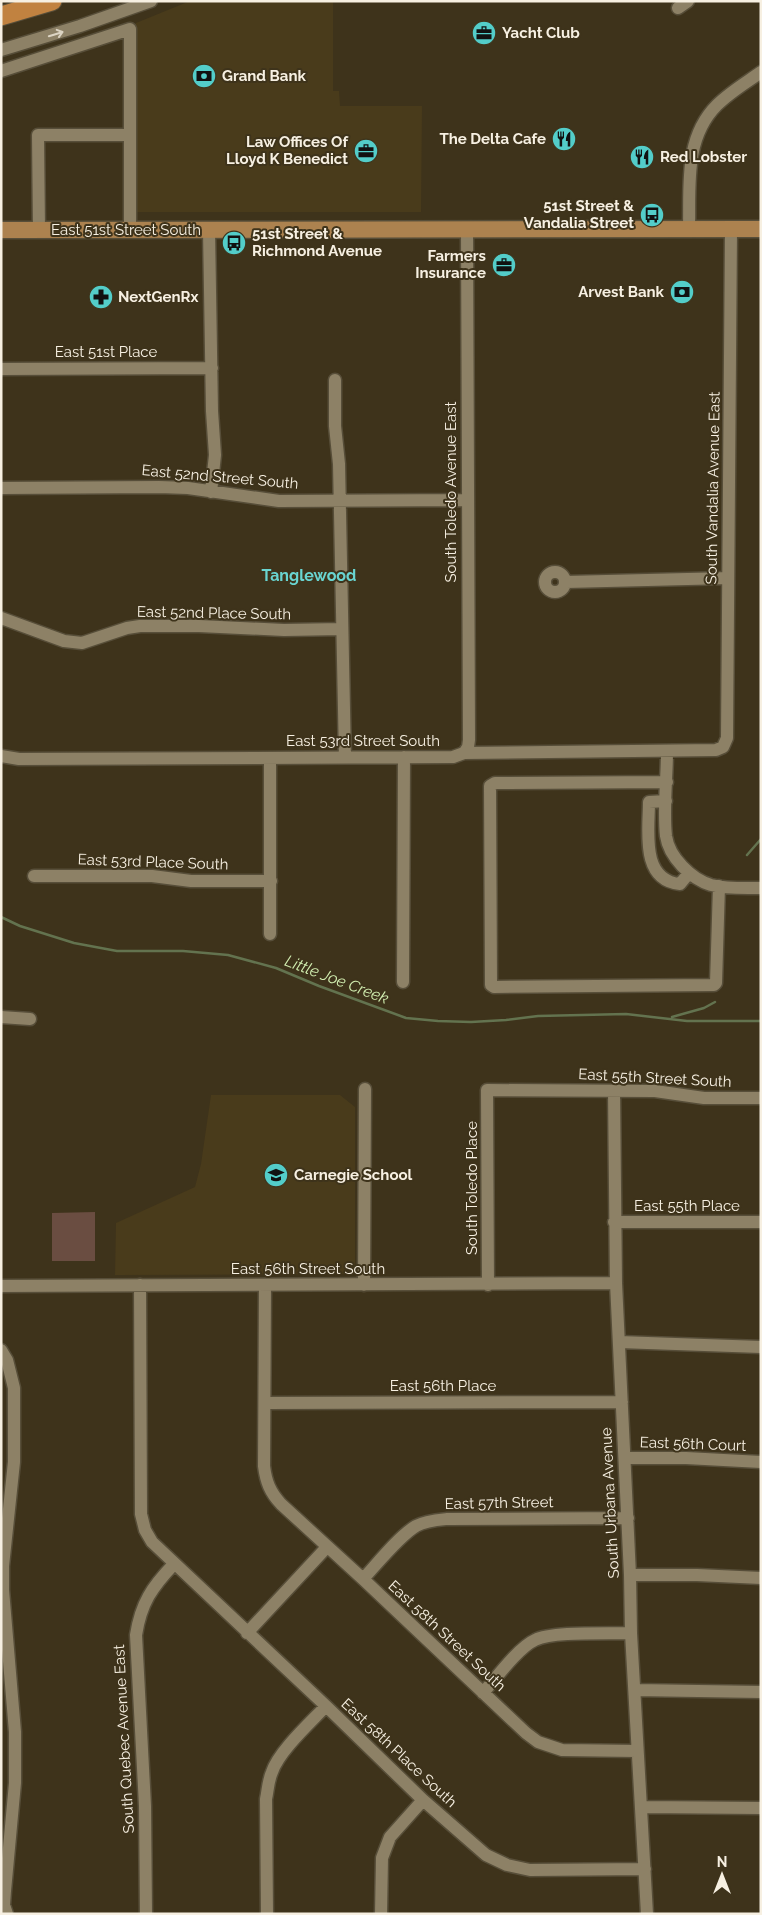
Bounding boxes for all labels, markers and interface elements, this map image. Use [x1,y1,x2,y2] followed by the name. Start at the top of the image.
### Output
[471,20,497,46] office icon: Yacht Club
[502,24,580,42] place label: Yacht Club
[47,28,63,38] one-way arrow
[191,63,217,89] bank icon: Grand Bank
[222,67,306,85] place label: Grand Bank
[551,126,577,152] restaurant icon: The Delta Cafe
[439,130,546,148] place label: The Delta Cafe
[226,133,348,168] place label: Law Offices Of Lloyd K Benedict
[353,138,379,164] office icon: Law Offices Of Lloyd K Benedict
[629,144,655,170] restaurant icon: Red Lobster
[660,148,747,166] place label: Red Lobster
[524,197,634,232] place label: 51st Street & Vandalia Street
[639,202,665,228] bus stop icon: 51st Street & Vandalia Street
[51,221,201,239] street label: East 51st Street South
[252,225,382,260] place label: 51st Street & Richmond Avenue
[221,230,247,256] bus stop icon: 51st Street & Richmond Avenue
[415,247,486,282] place label: Farmers Insurance
[491,252,517,278] office icon: Farmers Insurance
[669,279,695,305] bank icon: Arvest Bank
[578,283,665,301] place label: Arvest Bank
[88,284,114,310] pharmacy icon: NextGenRx
[118,288,198,306] place label: NextGenRx
[55,343,157,361] street label: East 51st Place
[702,391,724,585] street label: South Vandalia Avenue East
[442,402,460,583] street label: South Toledo Avenue East
[141,461,299,493] street label: East 52nd Street South
[262,566,356,585] district label: Tanglewood
[137,603,291,623] street label: East 52nd Place South
[286,732,440,750] street label: East 53rd Street South
[77,850,229,874] street label: East 53rd Place South
[282,951,392,1008] water label: Little Joe Creek
[578,1065,732,1091] street label: East 55th Street South
[463,1121,481,1255] street label: South Toledo Place
[263,1162,289,1188] school or university icon: Carnegie School
[294,1166,413,1184] place label: Carnegie School
[634,1197,740,1215] street label: East 55th Place
[231,1260,385,1278] street label: East 56th Street South
[390,1377,497,1395] street label: East 56th Place
[597,1427,623,1579] street label: South Urbana Avenue
[639,1433,747,1455] street label: East 56th Court
[444,1493,554,1513] street label: East 57th Street
[384,1577,510,1695] street label: East 58th Street South
[110,1644,138,1834] street label: South Quebec Avenue East
[338,1695,460,1811] street label: East 58th Place South
[697,1850,747,1900] north arrow
[717,1854,727,1870] text: N

